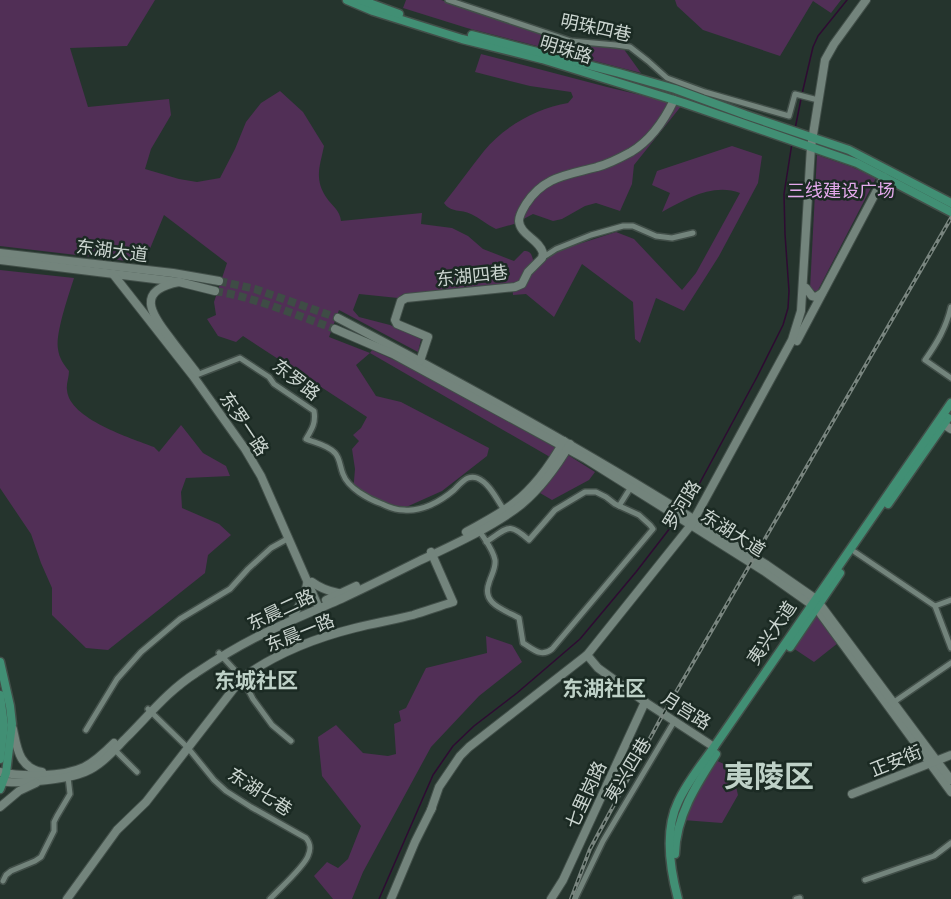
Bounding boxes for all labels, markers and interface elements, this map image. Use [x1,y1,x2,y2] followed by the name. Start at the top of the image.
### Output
[558,10,634,46] street label: 明珠四巷
[537,32,595,68] street label: 明珠路
[787,180,895,202] park label: 三线建设广场
[75,236,149,266] street label: 东湖大道
[435,261,509,291] street label: 东湖四巷
[268,355,324,405] street label: 东罗路
[215,388,273,460] street label: 东罗一路
[658,476,706,534] street label: 罗河路
[697,505,769,561] street label: 东湖大道
[244,585,318,635] street label: 东晨二路
[743,597,801,669] street label: 夷兴大道
[263,609,337,657] street label: 东晨一路
[214,669,298,693] district label: 东城社区
[562,677,646,701] district label: 东湖社区
[657,687,715,735] street label: 月宫路
[600,733,656,807] street label: 夷兴四巷
[867,741,925,781] street label: 正安街
[561,758,611,832] street label: 七里岗路
[724,759,814,795] district label: 夷陵区
[224,763,296,821] street label: 东湖七巷

